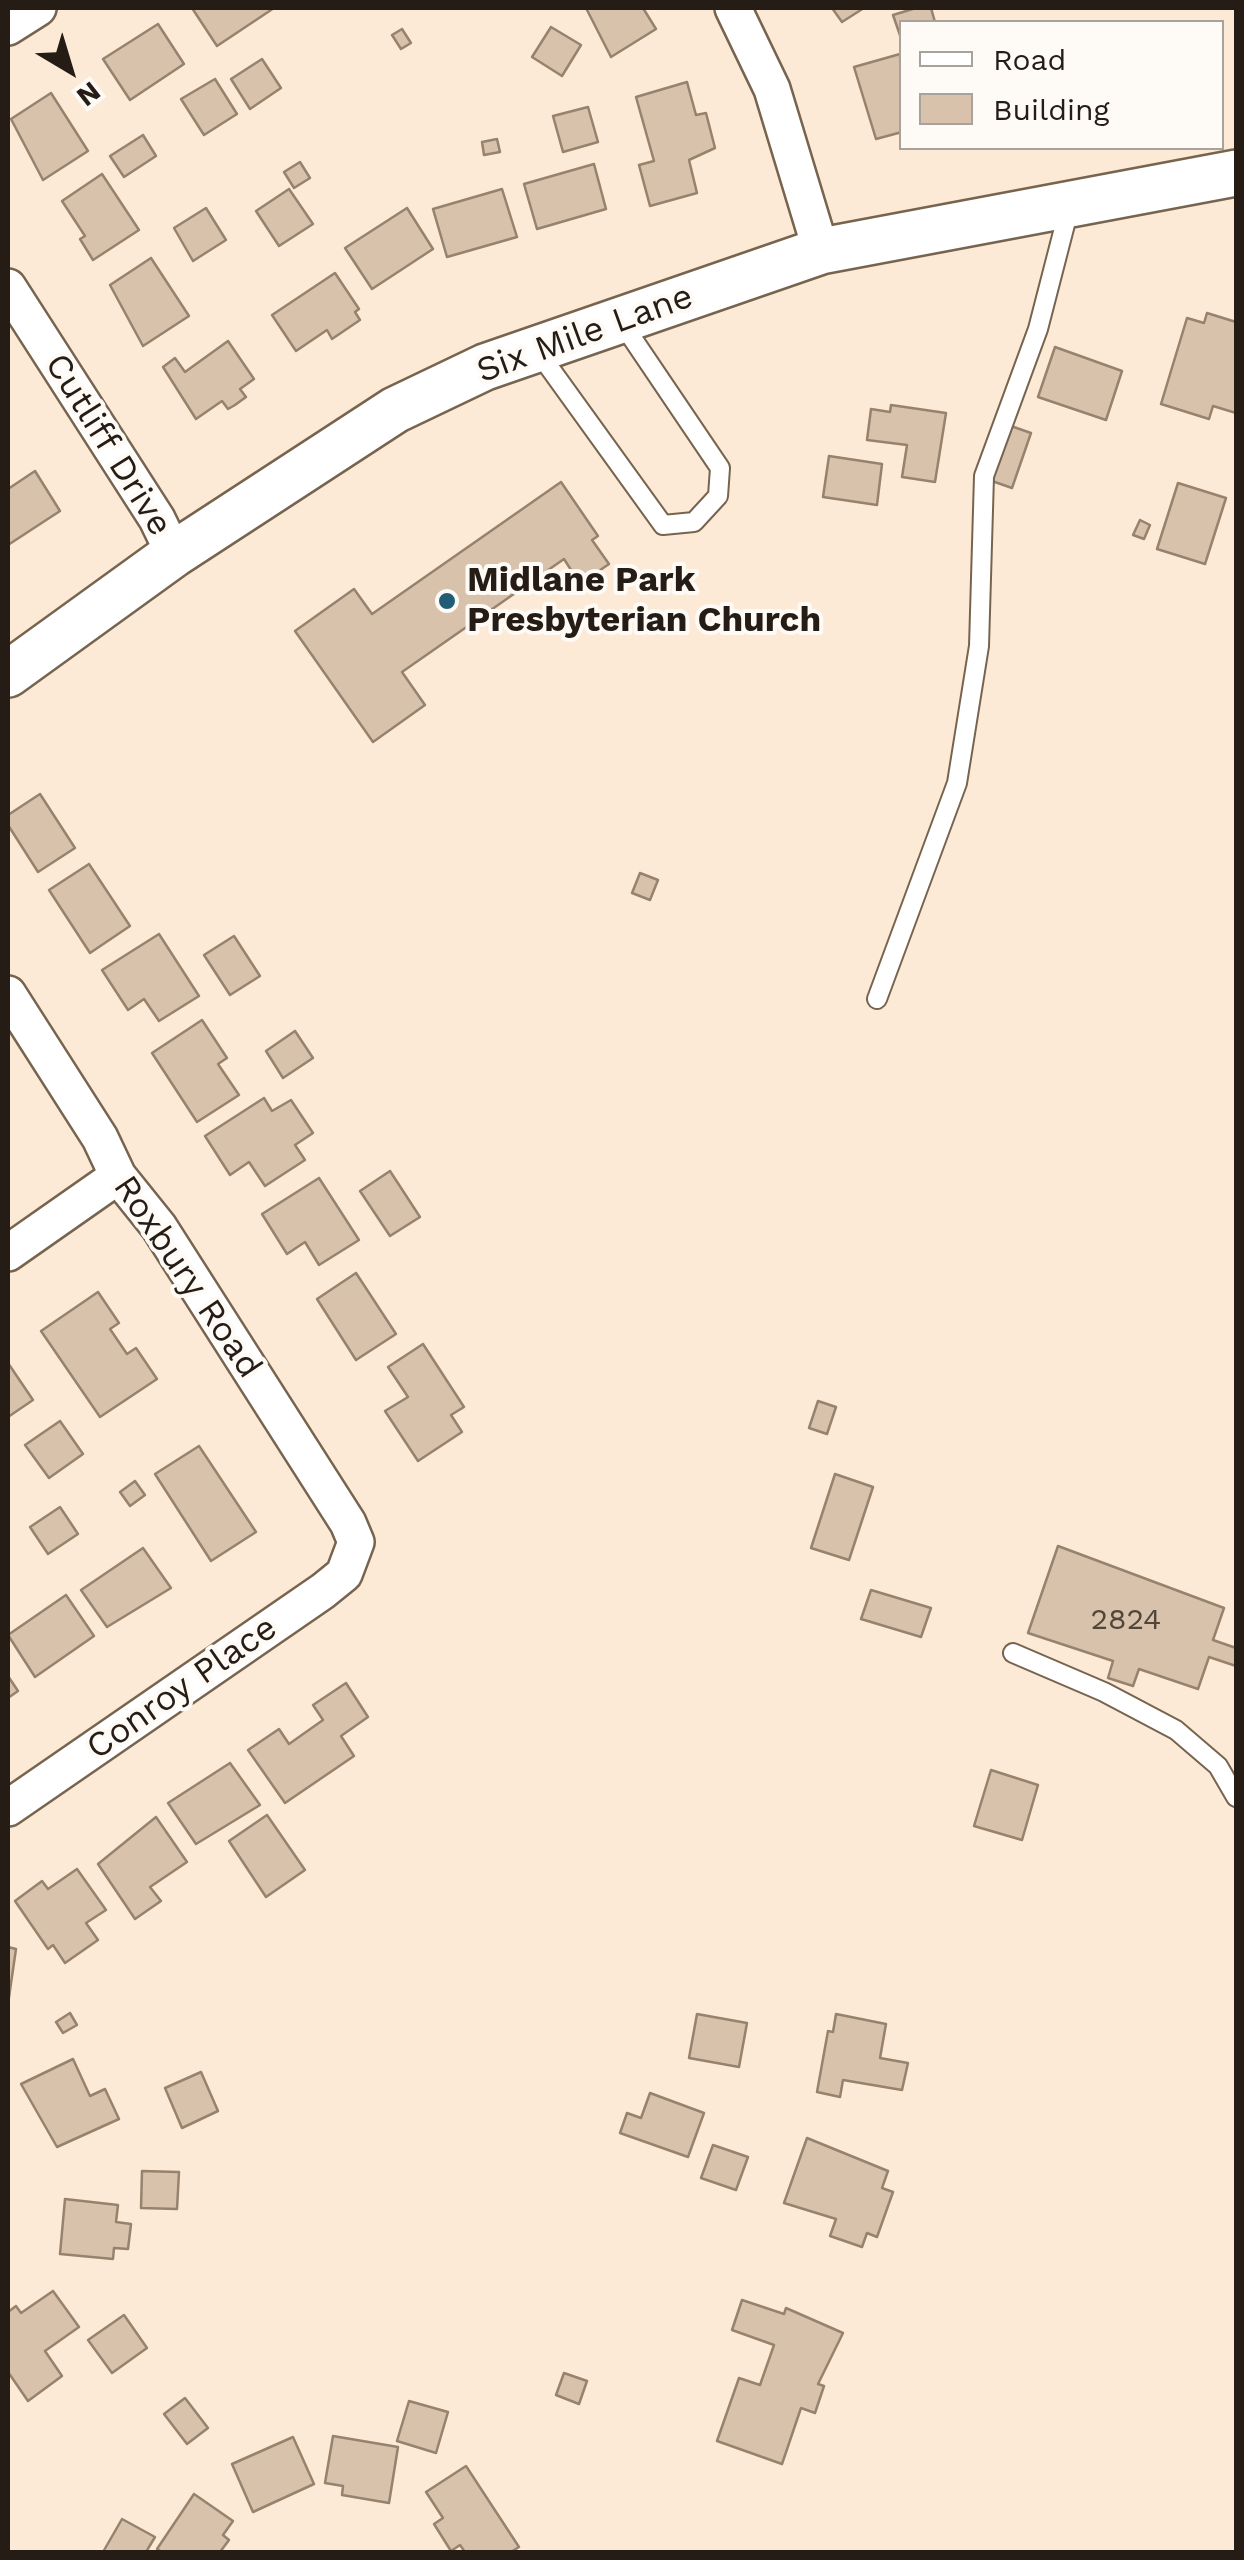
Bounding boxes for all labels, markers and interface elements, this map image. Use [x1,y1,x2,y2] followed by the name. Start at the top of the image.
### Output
[20,20,120,120] north arrow
[899,20,1224,150] legend
[993,42,1066,77] text: Road
[70,75,107,113] text: N
[993,92,1110,127] text: Building
[471,275,699,393] street label: Six Mile Lane
[35,346,181,544] street label: Cutliff Drive
[467,560,821,642] place label: Midlane Park Presbyterian Church
[436,590,458,612] marker: Midlane Park Presbyterian Church
[104,1168,270,1386] street label: Roxbury Road
[1091,1602,1161,1638] house number: 2824
[79,1607,285,1769] street label: Conroy Place

